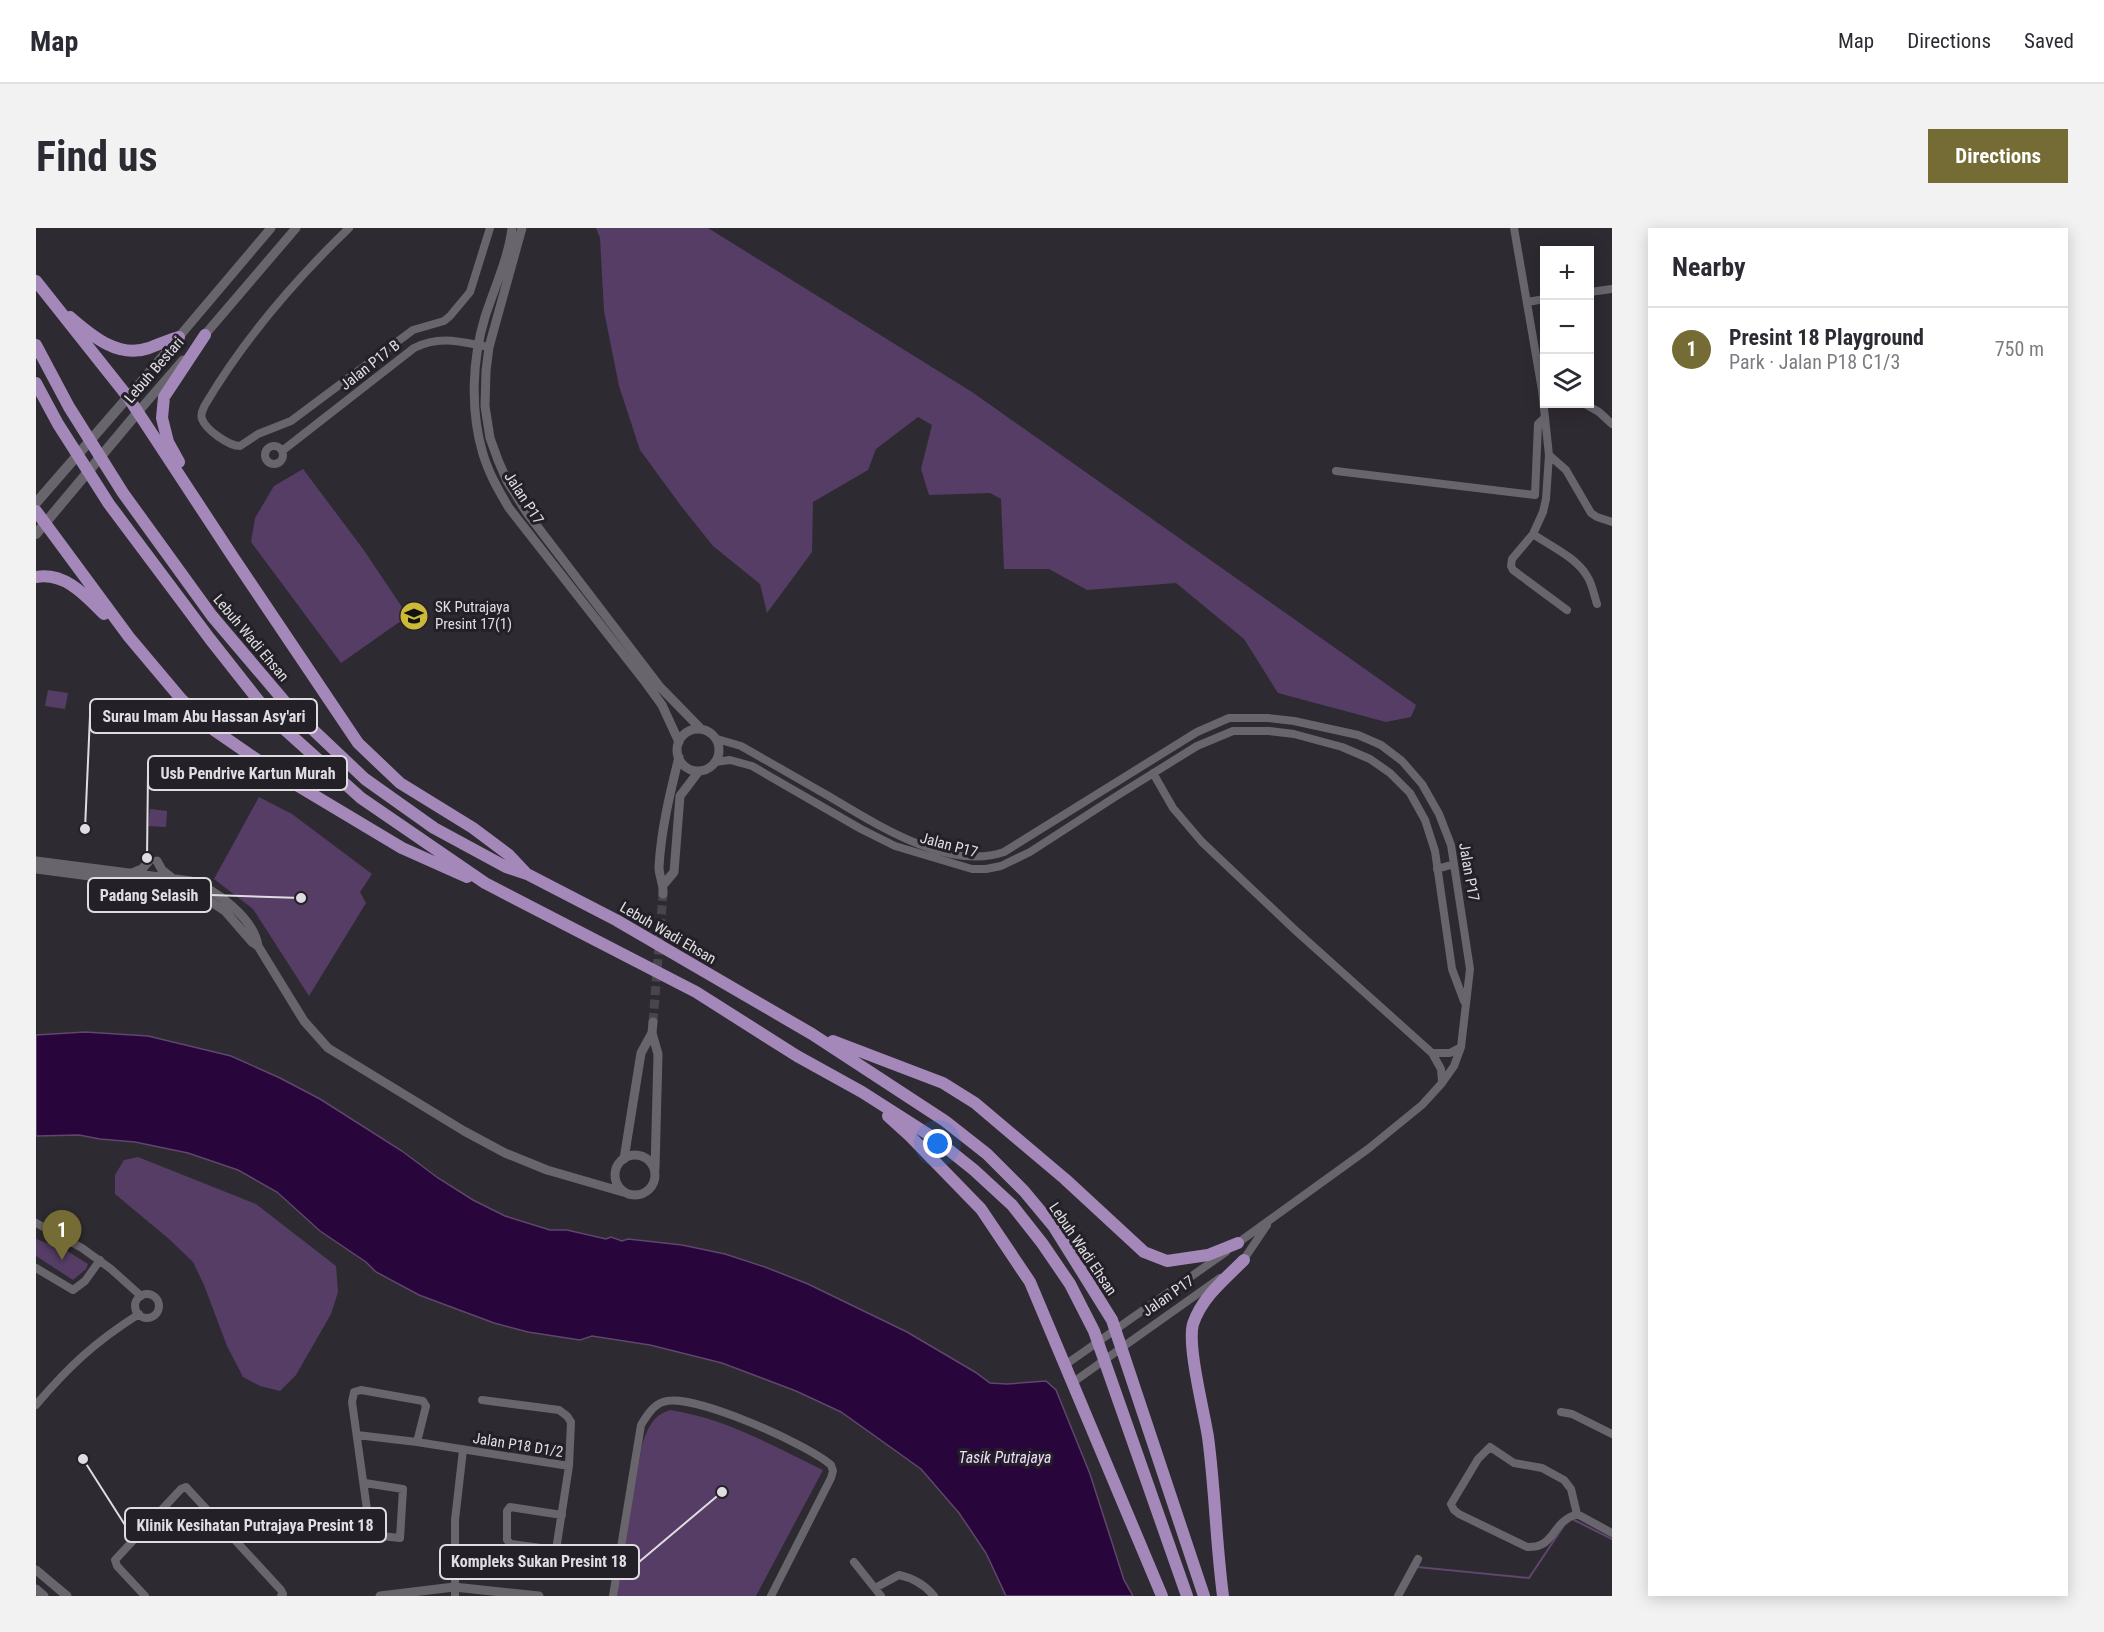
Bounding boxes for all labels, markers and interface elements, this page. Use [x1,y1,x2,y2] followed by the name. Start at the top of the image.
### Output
[30,25,78,58] text: Map
[1838,29,1874,53] text: Map
[1907,29,1991,53] text: Directions
[2024,29,2074,53] text: Saved
[1928,129,2068,183] button: Directions
[36,132,157,181] text: Find us
[1540,246,1594,408] map controls
[1540,246,1594,300] button: +
[1672,252,1746,282] text: Nearby
[1540,300,1594,354] button: −
[1729,325,1924,350] text: Presint 18 Playground
[121,333,187,407] street label: Lebuh Bestari
[337,336,403,394] street label: Jalan P17 B
[1686,337,1697,361] text: 1
[1995,337,2044,361] text: 750 m
[1729,350,1900,374] text: Park · Jalan P18 C1/3
[1540,354,1594,408] button: layers
[500,468,548,528] street label: Jalan P17
[209,591,293,685] street label: Lebuh Wadi Ehsan
[435,598,512,633] place label: SK Putrajaya Presint 17(1)
[398,600,430,632] school or university icon: SK Putrajaya Presint 17(1)
[90,699,317,733] callout: Surau Imam Abu Hassan Asy'ari
[102,707,306,726] text: Surau Imam Abu Hassan Asy'ari
[148,756,347,790] callout: Usb Pendrive Kartun Murah
[160,764,336,783] text: Usb Pendrive Kartun Murah
[918,829,980,861] street label: Jalan P17
[1455,841,1483,903] street label: Jalan P17
[88,878,211,912] callout: Padang Selasih
[100,886,198,905] text: Padang Selasih
[617,898,719,968] street label: Lebuh Wadi Ehsan
[923,1129,952,1158] your location
[1045,1199,1121,1299] street label: Lebuh Wadi Ehsan
[42,1210,82,1260] pin: 1
[1139,1272,1197,1320] street label: Jalan P17
[472,1429,564,1461] street label: Jalan P18 D1/2
[958,1448,1052,1467] water label: Tasik Putrajaya
[125,1508,386,1542] callout: Klinik Kesihatan Putrajaya Presint 18
[136,1516,374,1535] text: Klinik Kesihatan Putrajaya Presint 18
[440,1545,639,1579] callout: Kompleks Sukan Presint 18
[451,1552,627,1571] text: Kompleks Sukan Presint 18

